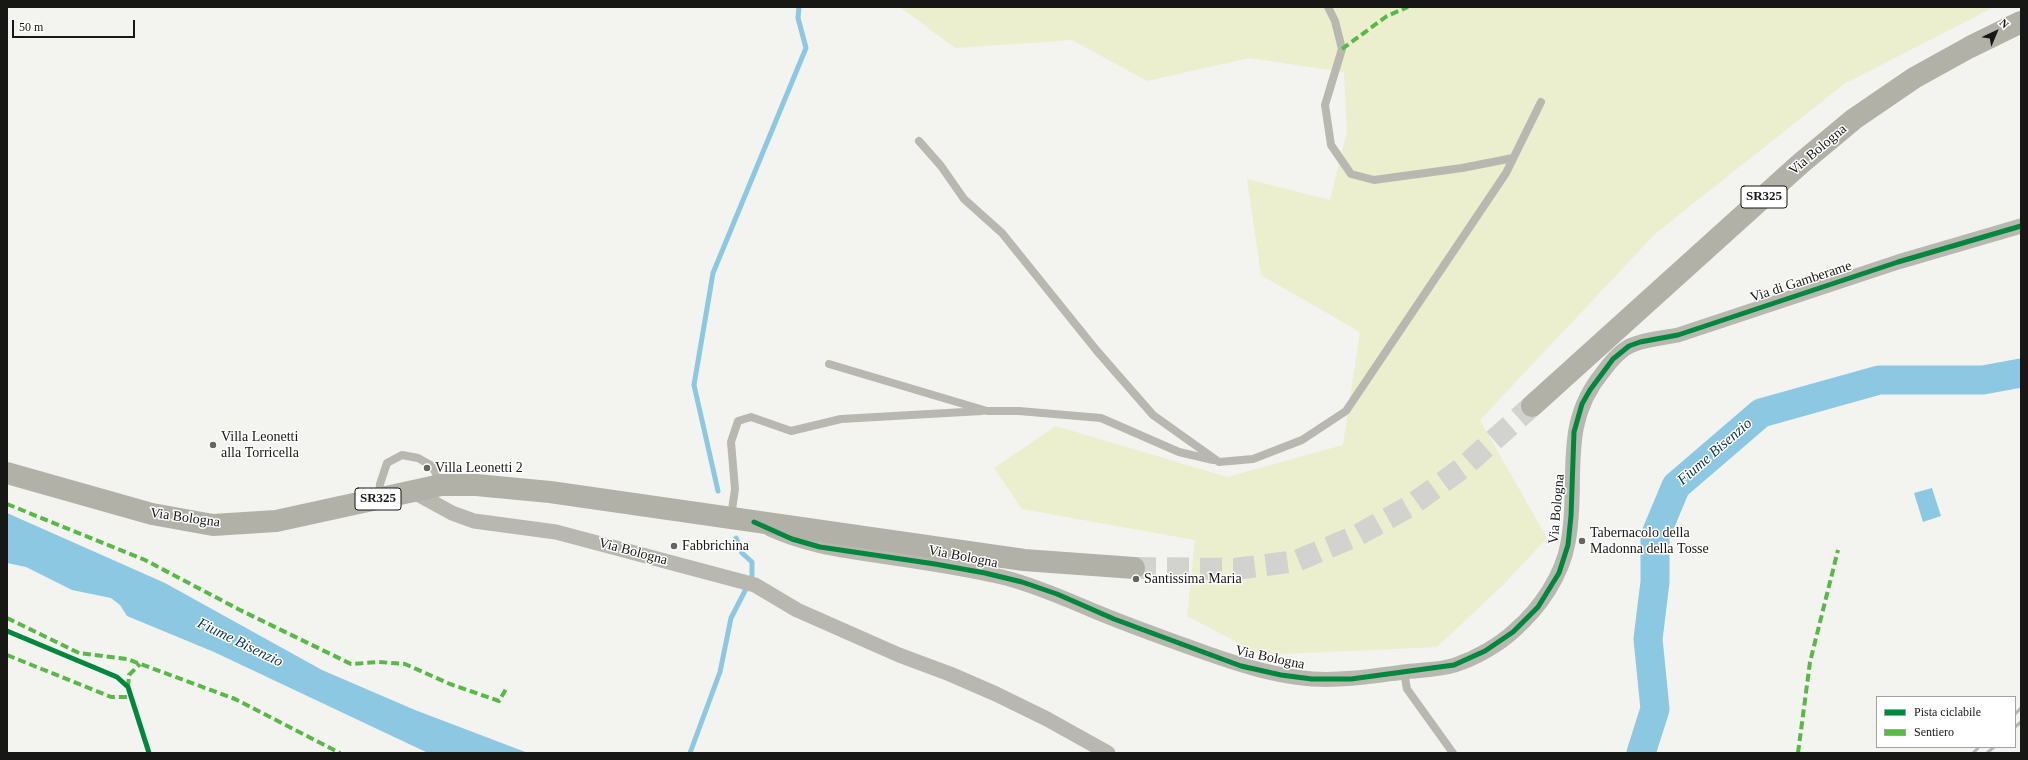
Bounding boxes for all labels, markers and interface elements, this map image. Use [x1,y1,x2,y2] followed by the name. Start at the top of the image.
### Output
[14,12,137,38] scale bar
[1976,12,2016,52] north arrow
[1997,16,2011,30] text: N
[19,20,43,34] text: 50 m
[1786,121,1850,179] street label: Via Bologna
[1741,186,1787,208] road number: SR325
[1748,258,1854,306] street label: Via di Gamberame
[1674,415,1756,489] water label: Fiume Bisenzio
[221,429,299,462] place label: Villa Leonetti alla Torricella
[208,440,218,450] marker: Villa Leonetti alla Torricella
[435,460,523,476] place label: Villa Leonetti 2
[422,463,432,473] marker: Villa Leonetti 2
[1546,473,1568,545] street label: Via Bologna
[355,488,401,510] road number: SR325
[149,505,221,531] street label: Via Bologna
[1590,525,1709,558] place label: Tabernacolo della Madonna della Tosse
[597,535,669,569] street label: Via Bologna
[1577,536,1587,546] marker: Tabernacolo della Madonna della Tosse
[682,538,749,554] place label: Fabbrichina
[669,541,679,551] marker: Fabbrichina
[927,542,999,572] street label: Via Bologna
[1144,571,1242,587] place label: Santissima Maria
[1131,574,1141,584] marker: Santissima Maria
[194,615,286,671] water label: Fiume Bisenzio
[1234,642,1306,674] street label: Via Bologna
[1876,696,2016,748] legend
[1914,705,1981,719] text: Pista ciclabile
[1914,725,1954,739] text: Sentiero

